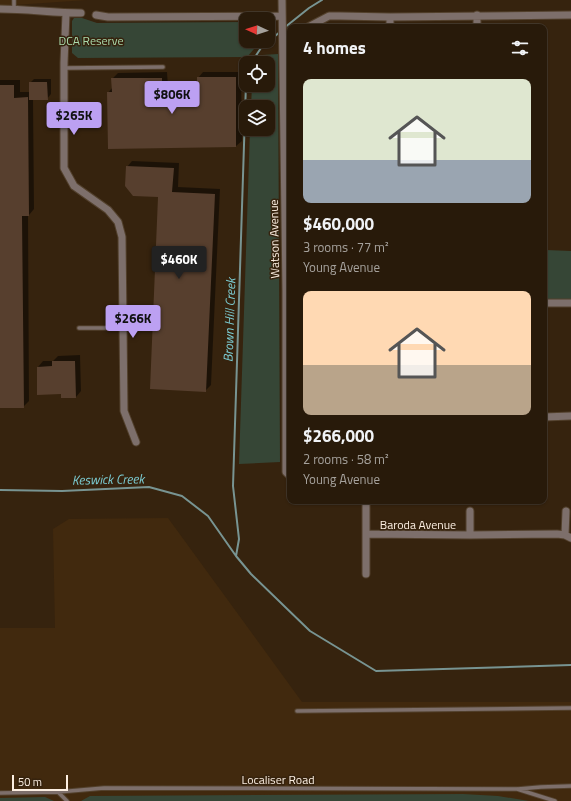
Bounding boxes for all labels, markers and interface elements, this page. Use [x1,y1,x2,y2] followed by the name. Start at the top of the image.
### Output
[239,12,275,48] north arrow
[239,12,275,136] map controls
[59,31,123,50] park label: DCA Reserve
[303,35,366,61] text: 4 homes
[509,37,531,59] icon: filters
[239,56,275,92] button: locate
[144,81,200,115] pin: $806K
[154,84,190,104] text: $806K
[239,100,275,136] button: layers
[46,102,102,136] pin: $265K
[56,105,92,125] text: $265K
[381,105,453,177] icon: home
[264,199,284,279] street label: Watson Avenue
[303,211,374,237] text: $460,000
[303,237,389,257] text: 3 rooms · 77 m²
[151,246,207,280] pin: $460K
[161,249,197,269] text: $460K
[303,257,380,277] text: Young Avenue
[218,275,241,362] water label: Brown Hill Creek
[105,305,161,339] pin: $266K
[115,308,151,328] text: $266K
[381,317,453,389] icon: home
[303,423,374,449] text: $266,000
[303,449,389,469] text: 2 rooms · 58 m²
[72,468,147,490] water label: Keswick Creek
[303,469,380,489] text: Young Avenue
[380,515,456,534] street label: Baroda Avenue
[241,770,315,789] street label: Localiser Road
[12,773,68,792] scale bar
[18,774,42,790] text: 50 m

